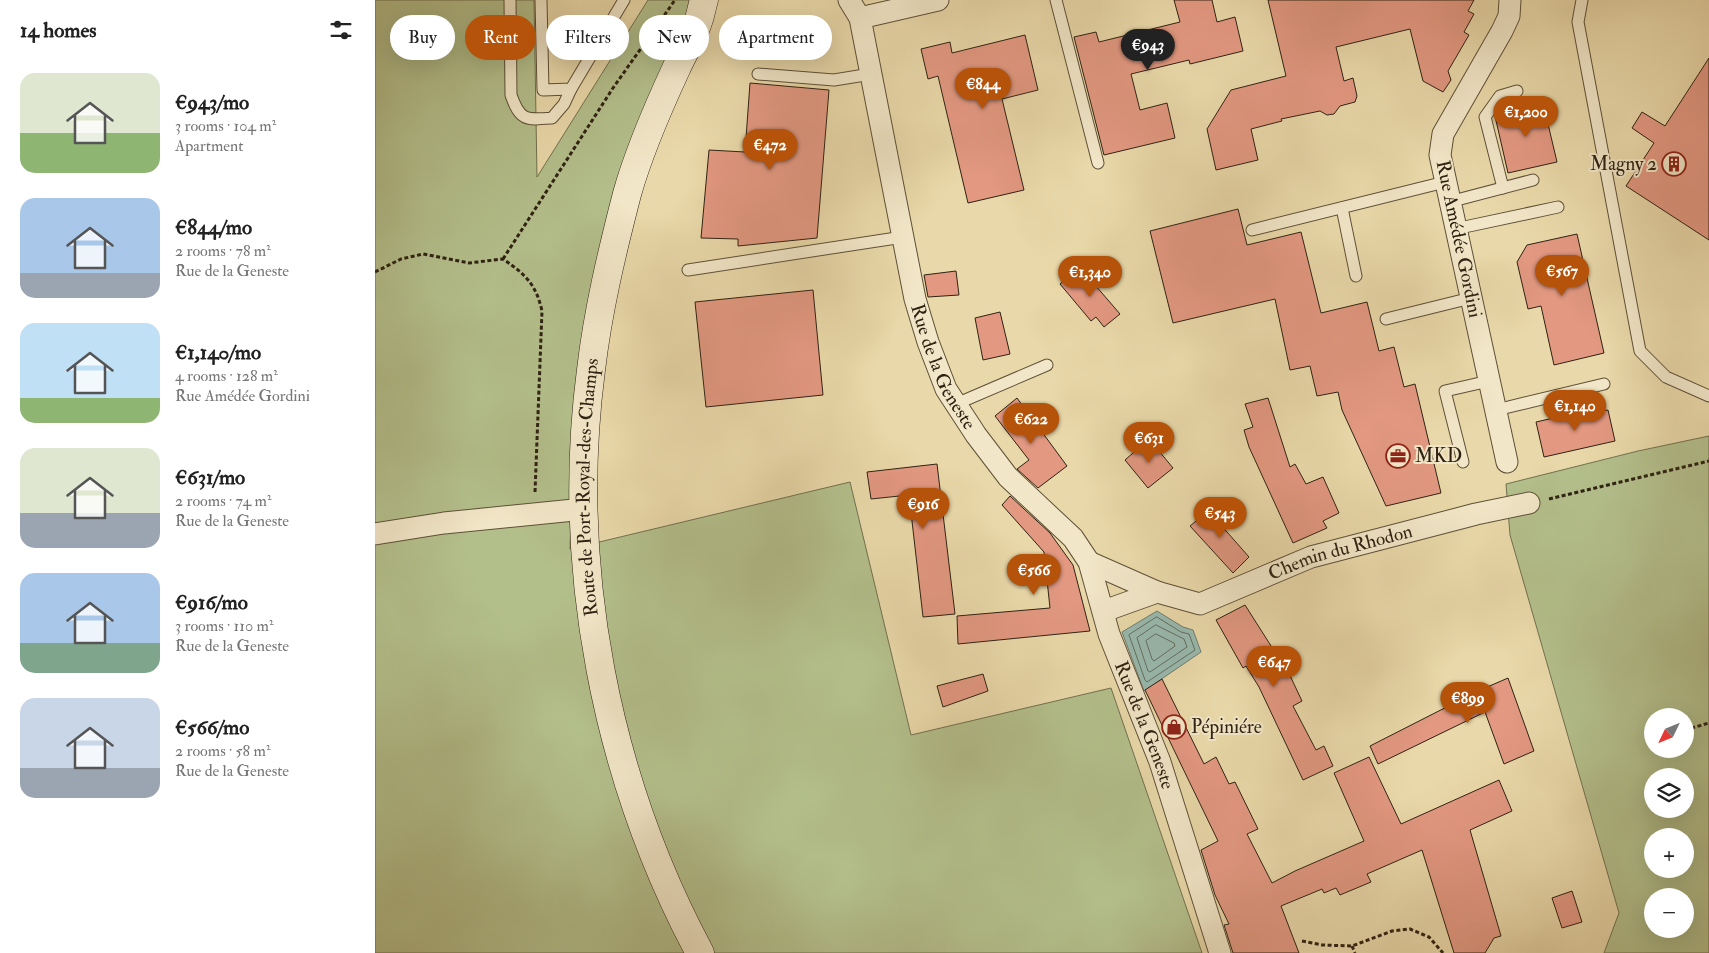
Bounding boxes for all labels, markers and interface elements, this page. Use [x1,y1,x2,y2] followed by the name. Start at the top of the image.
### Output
[390,15,455,60] chip: Buy
[465,15,536,60] chip: Rent
[546,15,629,60] chip: Filters
[639,15,709,60] chip: New
[719,15,832,60] chip: Apartment
[327,16,355,44] icon: filters
[20,17,97,44] text: 14 homes
[1118,28,1178,71] pin: €943
[1132,35,1164,55] text: €943
[953,68,1013,110] pin: €844
[966,74,1000,94] text: €844
[175,89,249,116] text: €943/mo
[60,93,120,153] icon: home
[1485,96,1567,138] pin: €1,200
[1504,102,1548,122] text: €1,200
[175,116,276,136] text: 3 rooms · 104 m²
[740,128,800,171] pin: €472
[753,135,787,155] text: €472
[175,136,243,156] text: Apartment
[1661,151,1687,177] building icon: Magny 2
[1590,152,1657,176] place label: Magny 2
[1431,158,1487,320] street label: Rue Amédée Gordini
[175,214,252,241] text: €844/mo
[60,218,120,278] icon: home
[175,241,271,261] text: 2 rooms · 78 m²
[1532,254,1592,297] pin: €567
[1049,256,1131,298] pin: €1,340
[175,261,289,281] text: Rue de la Geneste
[1546,261,1578,281] text: €567
[1069,262,1111,282] text: €1,340
[905,301,981,434] street label: Rue de la Geneste
[175,339,261,366] text: €1,140/mo
[60,343,120,403] icon: home
[571,357,605,618] street label: Route de Port-Royal-des-Champs
[175,366,278,386] text: 4 rooms · 128 m²
[175,386,310,406] text: Rue Amédée Gordini
[1534,390,1616,432] pin: €1,140
[1554,396,1596,416] text: €1,140
[1001,402,1061,445] pin: €622
[1014,409,1048,429] text: €622
[1119,422,1179,464] pin: €631
[1134,428,1164,448] text: €631
[1385,443,1411,469] office icon: MKD
[1415,444,1462,468] place label: MKD
[175,464,245,491] text: €631/mo
[60,468,120,528] icon: home
[893,488,953,530] pin: €916
[175,491,271,511] text: 2 rooms · 74 m²
[907,494,939,514] text: €916
[1190,496,1250,539] pin: €543
[1205,503,1235,523] text: €543
[175,511,289,531] text: Rue de la Geneste
[1265,519,1415,586] street label: Chemin du Rhodon
[1004,554,1064,596] pin: €566
[1018,560,1050,580] text: €566
[175,589,248,616] text: €916/mo
[60,593,120,653] icon: home
[175,616,273,636] text: 3 rooms · 110 m²
[175,636,289,656] text: Rue de la Geneste
[1244,646,1304,688] pin: €647
[1257,652,1291,672] text: €647
[1109,658,1180,792] street label: Rue de la Geneste
[1438,682,1498,724] pin: €899
[1451,688,1485,708] text: €899
[1644,708,1694,758] north arrow
[1644,708,1694,938] map controls
[175,714,249,741] text: €566/mo
[1161,714,1187,740] shop icon: Pépiniére
[1191,715,1262,740] place label: Pépiniére
[60,718,120,778] icon: home
[175,741,270,761] text: 2 rooms · 58 m²
[175,761,289,781] text: Rue de la Geneste
[1644,768,1694,818] button: layers
[1644,828,1694,878] button: +
[1644,888,1694,938] button: −

